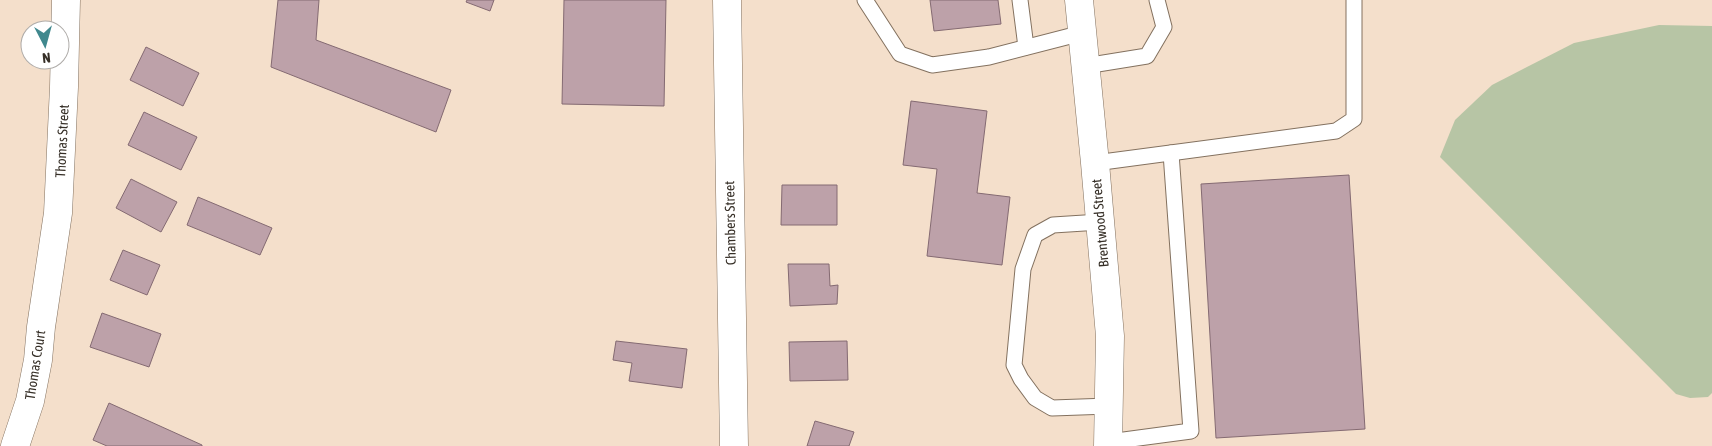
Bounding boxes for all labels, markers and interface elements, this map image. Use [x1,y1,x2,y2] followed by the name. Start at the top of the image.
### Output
[20,20,70,70] north arrow
[41,50,51,66] text: N
[52,104,72,178] street label: Thomas Street
[1088,178,1112,268] street label: Brentwood Street
[721,181,739,265] street label: Chambers Street
[22,329,48,401] street label: Thomas Court

